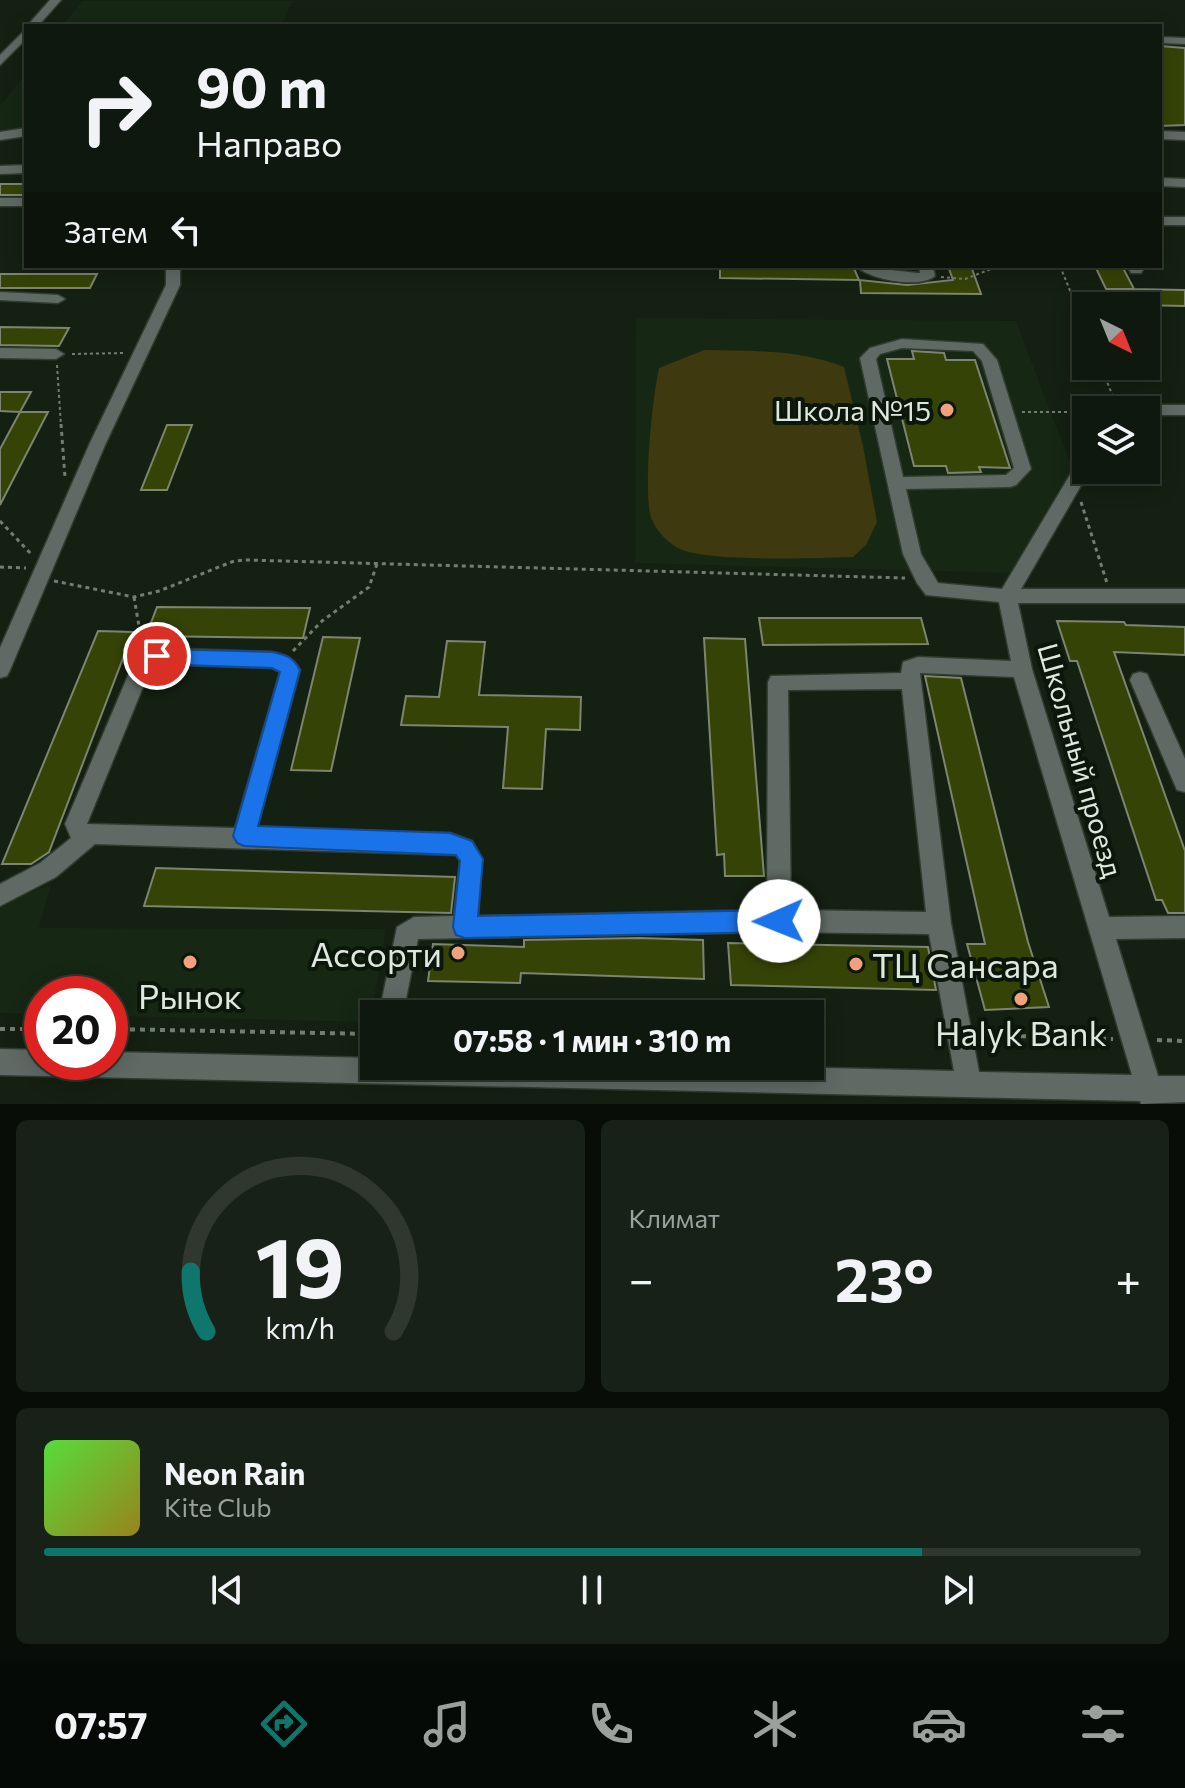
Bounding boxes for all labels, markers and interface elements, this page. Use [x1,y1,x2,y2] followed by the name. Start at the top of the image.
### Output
[196,51,327,120] text: 90 m
[64,56,168,160] icon: right
[196,120,342,164] text: Направо
[164,208,208,252] icon: left
[64,212,148,249] text: Затем
[1072,292,1160,380] north arrow
[1072,292,1160,484] map controls
[774,393,931,427] place label: Школа №15
[1072,396,1160,484] button: layers
[938,401,956,419] marker: Школа №15
[123,622,191,690] pin
[135,634,179,678] icon: arrive
[1031,639,1131,881] street label: Школьный проезд
[737,879,821,963] position arrow
[310,932,442,974] place label: Ассорти
[872,943,1059,985] place label: ТЦ Сансара
[449,944,467,962] marker: Ассорти
[181,953,199,971] marker: Рынок
[847,955,865,973] marker: ТЦ Сансара
[138,974,242,1016] place label: Рынок
[24,976,128,1080] speed limit sign: 20
[1012,990,1030,1008] marker: Halyk Bank
[935,1011,1107,1053] place label: Halyk Bank
[453,1021,731,1058] text: 07:58 · 1 мин · 310 m
[629,1202,720,1233] text: Климат
[256,1213,345,1315] text: 19
[835,1241,934,1314] text: 23°
[629,1251,654,1305] text: −
[1115,1251,1141,1305] text: +
[265,1310,335,1345] text: km/h
[164,1454,305,1491] text: Neon Rain
[164,1491,272,1522] text: Kite Club
[205,1568,249,1612] icon: previous
[570,1568,614,1612] icon: pause
[936,1568,980,1612] icon: next
[256,1696,312,1752] icon: directions
[419,1696,475,1752] icon: music
[583,1696,639,1752] icon: phone
[747,1696,803,1752] icon: climate
[911,1696,967,1752] icon: car
[1075,1696,1131,1752] icon: filters
[54,1702,148,1746] text: 07:57

